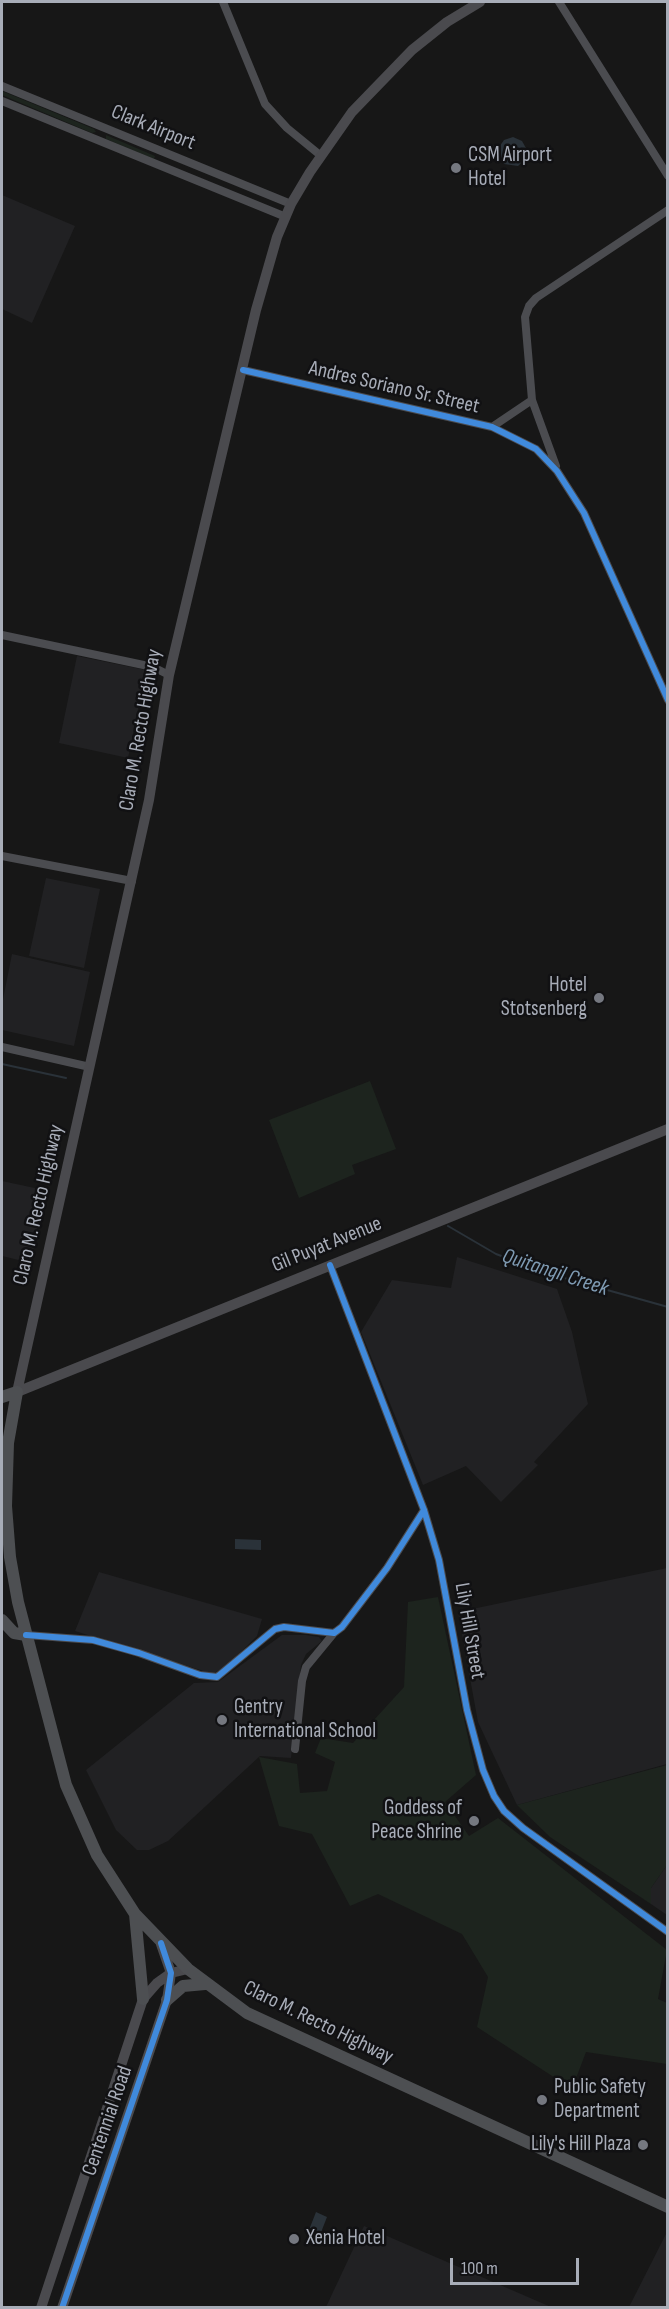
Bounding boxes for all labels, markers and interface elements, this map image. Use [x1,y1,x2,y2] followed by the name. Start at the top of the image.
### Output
[107,100,199,156] street label: Clark Airport
[468,143,552,193] place label: CSM Airport Hotel
[449,161,463,175] marker: CSM Airport Hotel
[306,356,482,420] street label: Andres Soriano Sr. Street
[114,647,168,813] street label: Claro M. Recto Highway
[501,973,587,1023] place label: Hotel Stotsenberg
[592,991,606,1005] marker: Hotel Stotsenberg
[8,1122,70,1288] street label: Claro M. Recto Highway
[268,1212,386,1278] street label: Gil Puyat Avenue
[499,1243,611,1303] water label: Quitangil Creek
[448,1581,490,1681] street label: Lily Hill Street
[234,1695,376,1745] place label: Gentry International School
[215,1713,229,1727] marker: Gentry International School
[371,1796,462,1846] place label: Goddess of Peace Shrine
[467,1814,481,1828] marker: Goddess of Peace Shrine
[239,1976,397,2070] street label: Claro M. Recto Highway
[77,2063,139,2179] street label: Centennial Road
[554,2075,646,2125] place label: Public Safety Department
[535,2093,549,2107] marker: Public Safety Department
[531,2132,631,2158] place label: Lily's Hill Plaza
[636,2138,650,2152] marker: Lily's Hill Plaza
[306,2226,385,2252] place label: Xenia Hotel
[287,2232,301,2246] marker: Xenia Hotel
[453,2246,582,2284] scale bar
[461,2258,498,2279] text: 100 m

